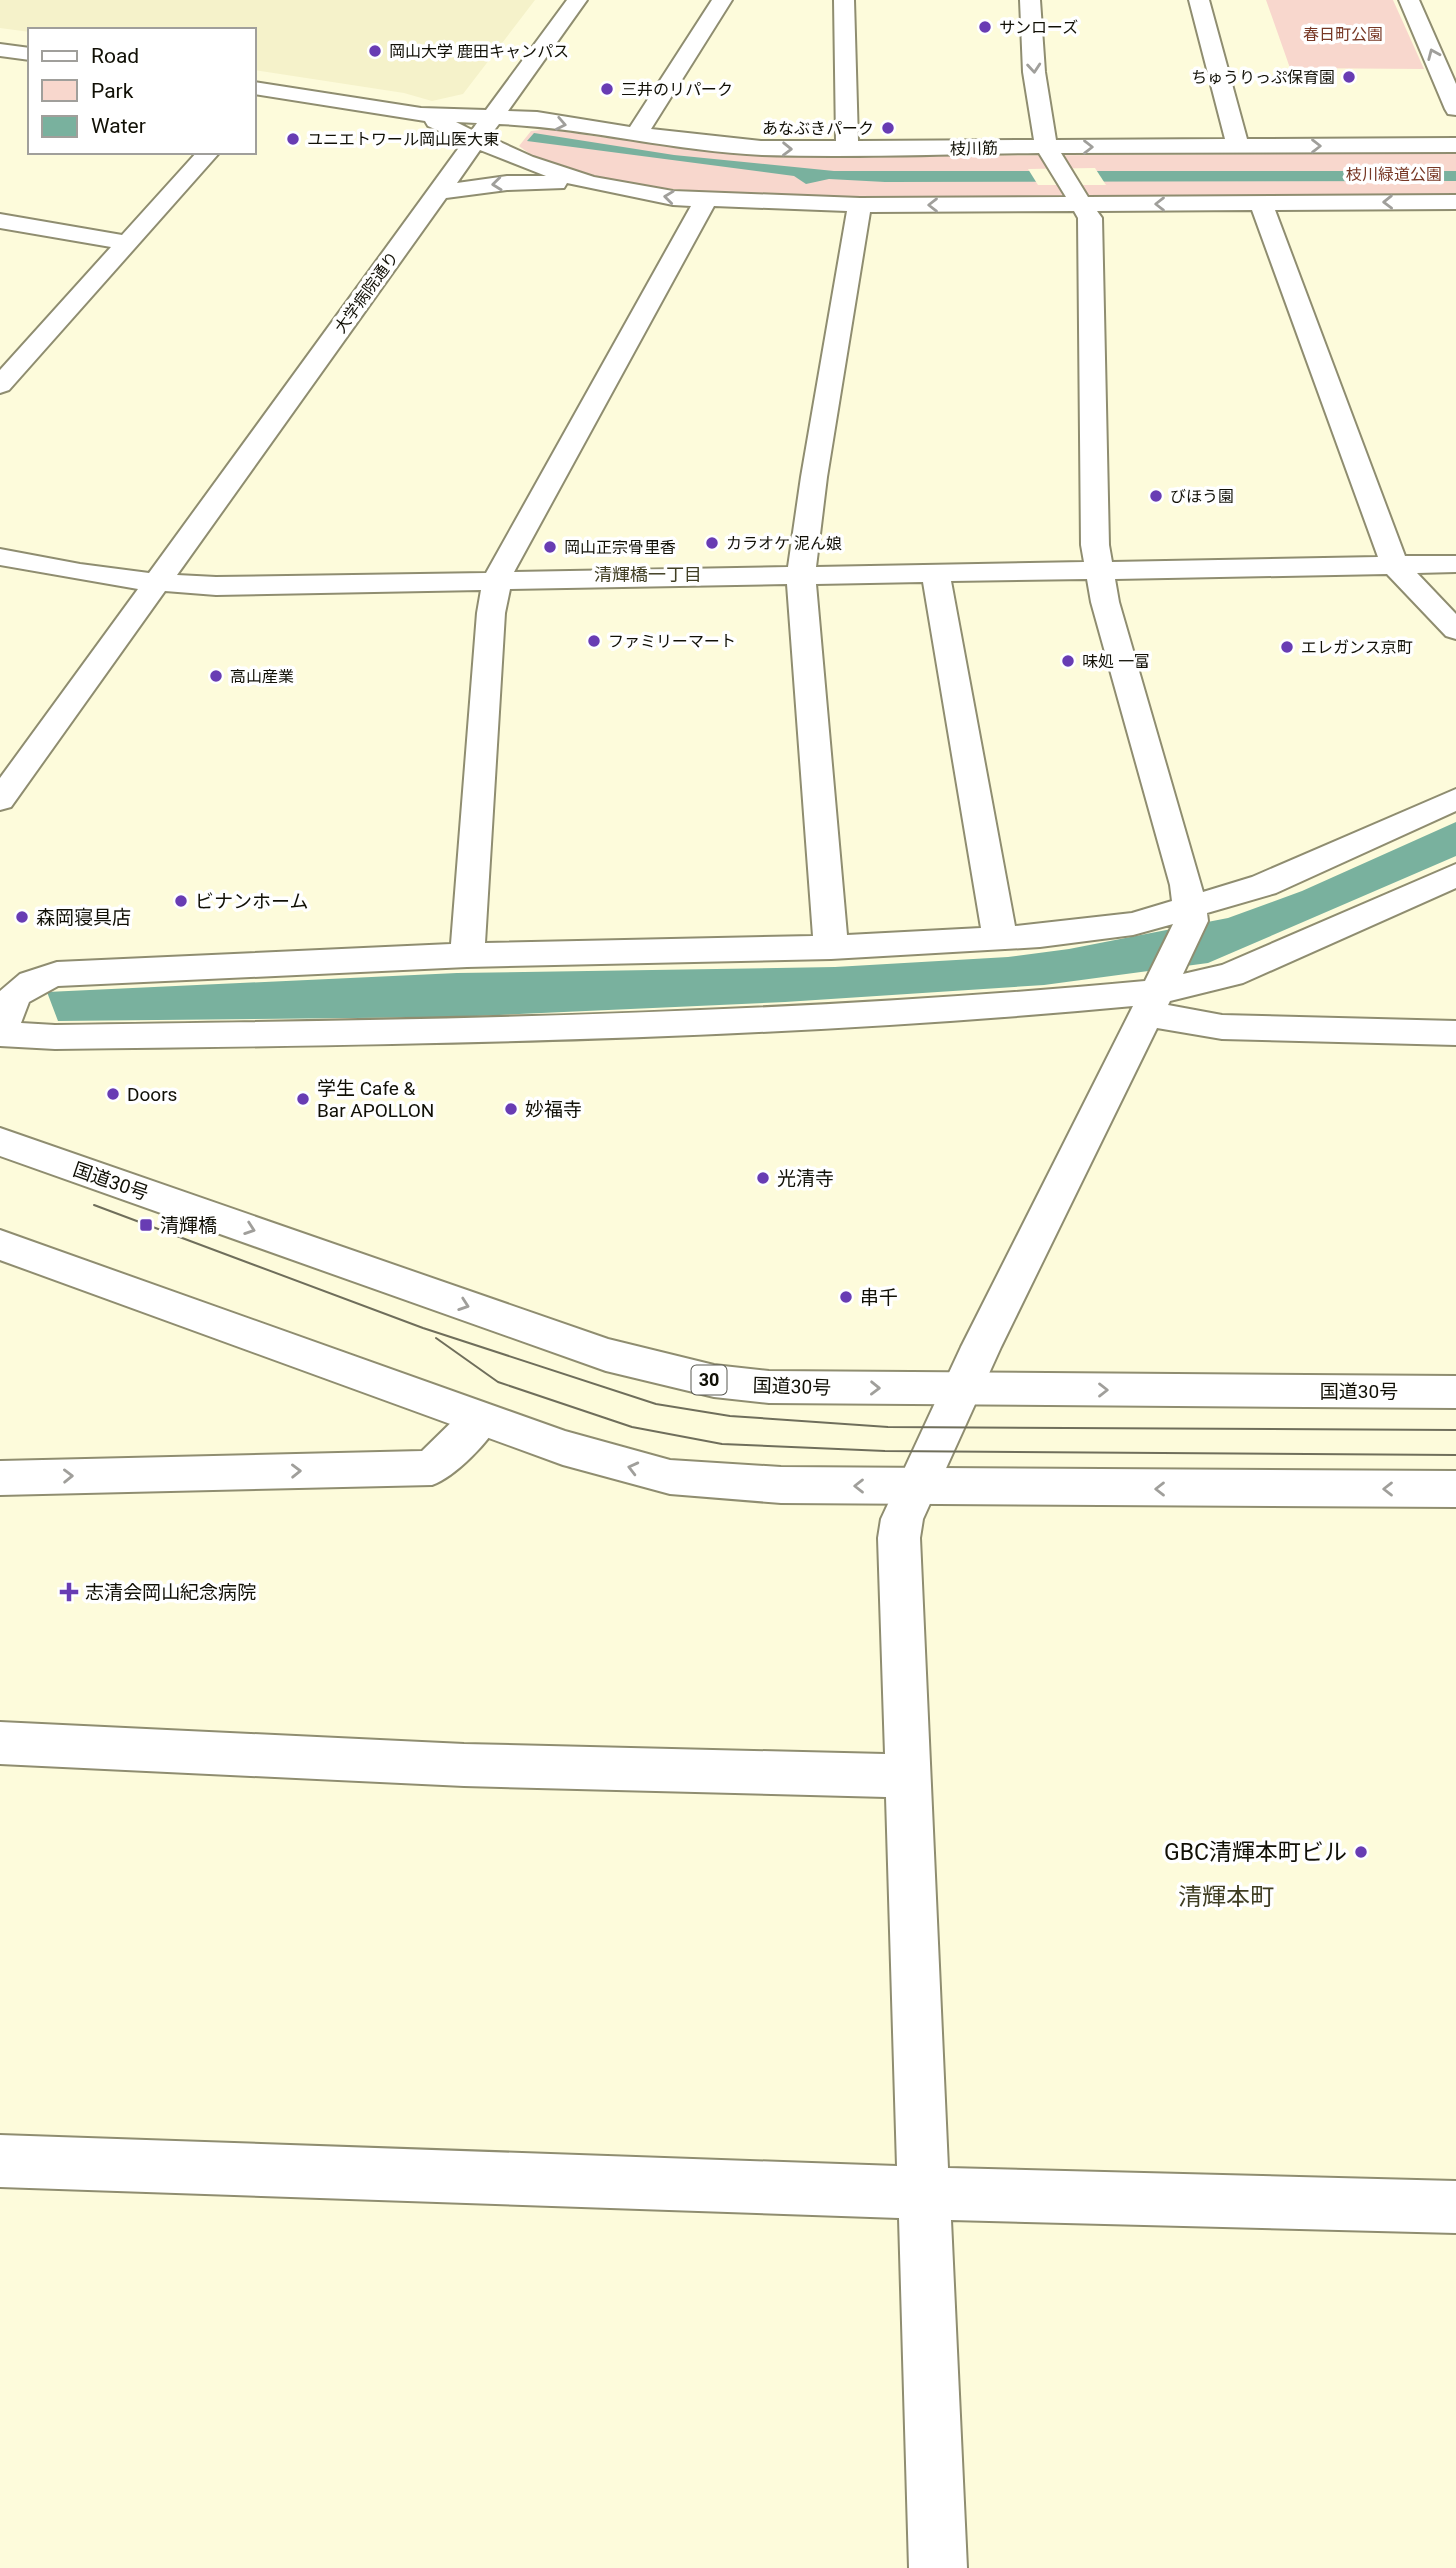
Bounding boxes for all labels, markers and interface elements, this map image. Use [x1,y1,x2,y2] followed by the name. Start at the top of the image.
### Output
[999,18,1078,37] place label: サンローズ
[977,19,993,35] marker: サンローズ
[1303,25,1383,44] park label: 春日町公園
[28,28,256,154] legend
[389,42,569,61] place label: 岡山大学 鹿田キャンパス
[367,43,383,59] marker: 岡山大学 鹿田キャンパス
[91,44,139,68] text: Road
[1427,49,1441,62] one-way arrow
[1027,62,1042,74] one-way arrow
[1191,68,1335,87] place label: ちゅうりっぷ保育園
[1341,69,1357,85] marker: ちゅうりっぷ保育園
[91,79,134,103] text: Park
[621,80,733,99] place label: 三井のリパーク
[599,81,615,97] marker: 三井のリパーク
[91,114,146,138] text: Water
[555,116,567,131] one-way arrow
[762,119,874,138] place label: あなぶきパーク
[880,120,896,136] marker: あなぶきパーク
[307,130,499,149] place label: ユニエトワール岡山医大東
[285,131,301,147] marker: ユニエトワール岡山医大東
[1311,138,1321,154] one-way arrow
[950,139,998,158] street label: 枝川筋
[1083,139,1094,155] one-way arrow
[782,141,793,156] one-way arrow
[1346,165,1442,184] park label: 枝川緑道公園
[491,176,502,191] one-way arrow
[663,189,675,204] one-way arrow
[1382,195,1393,210] one-way arrow
[927,197,938,213] one-way arrow
[1155,197,1166,212] one-way arrow
[331,248,402,337] street label: 大学病院通り
[1170,487,1234,506] place label: びほう園
[1148,488,1164,504] marker: びほう園
[726,534,842,553] place label: カラオケ 泥ん娘
[704,535,720,551] marker: カラオケ 泥ん娘
[564,538,676,557] place label: 岡山正宗骨里香
[542,539,558,555] marker: 岡山正宗骨里香
[594,564,702,585] district label: 清輝橋一丁目
[608,632,736,651] place label: ファミリーマート
[586,633,602,649] marker: ファミリーマート
[1301,638,1413,657] place label: エレガンス京町
[1279,639,1295,655] marker: エレガンス京町
[1082,652,1150,671] place label: 味処 一富
[1060,653,1076,669] marker: 味処 一富
[230,667,294,686] place label: 高山産業
[208,668,224,684] marker: 高山産業
[195,890,308,913] place label: ビナンホーム
[173,893,189,909] marker: ビナンホーム
[36,906,131,929] place label: 森岡寝具店
[14,909,30,925] marker: 森岡寝具店
[317,1077,434,1122] place label: 学生 Cafe & Bar APOLLON
[127,1083,177,1106] place label: Doors
[105,1086,121,1102] marker: Doors
[295,1091,311,1107] marker: 学生 Cafe & Bar APOLLON
[525,1098,582,1121] place label: 妙福寺
[503,1101,519,1117] marker: 妙福寺
[70,1158,152,1205] street label: 国道30号
[777,1167,834,1190] place label: 光清寺
[755,1170,771,1186] marker: 光清寺
[160,1214,217,1237] place label: 清輝橋
[138,1217,154,1233] marker: 清輝橋
[243,1221,255,1235] one-way arrow
[860,1286,898,1309] place label: 串千
[838,1289,854,1305] marker: 串千
[458,1297,470,1311] one-way arrow
[692,1366,726,1394] road number: 30
[752,1374,832,1399] street label: 国道30号
[1320,1380,1398,1403] street label: 国道30号
[870,1381,881,1396] one-way arrow
[1098,1382,1109,1398] one-way arrow
[627,1462,639,1476] one-way arrow
[291,1463,301,1479] one-way arrow
[63,1468,74,1484] one-way arrow
[854,1478,864,1494] one-way arrow
[1155,1481,1165,1497] one-way arrow
[1382,1481,1393,1497] one-way arrow
[85,1581,256,1604] place label: 志清会岡山紀念病院
[59,1582,79,1602] marker: 志清会岡山紀念病院
[1164,1839,1347,1866] place label: GBC清輝本町ビル
[1353,1844,1369,1860] marker: GBC清輝本町ビル
[1178,1883,1274,1911] district label: 清輝本町

